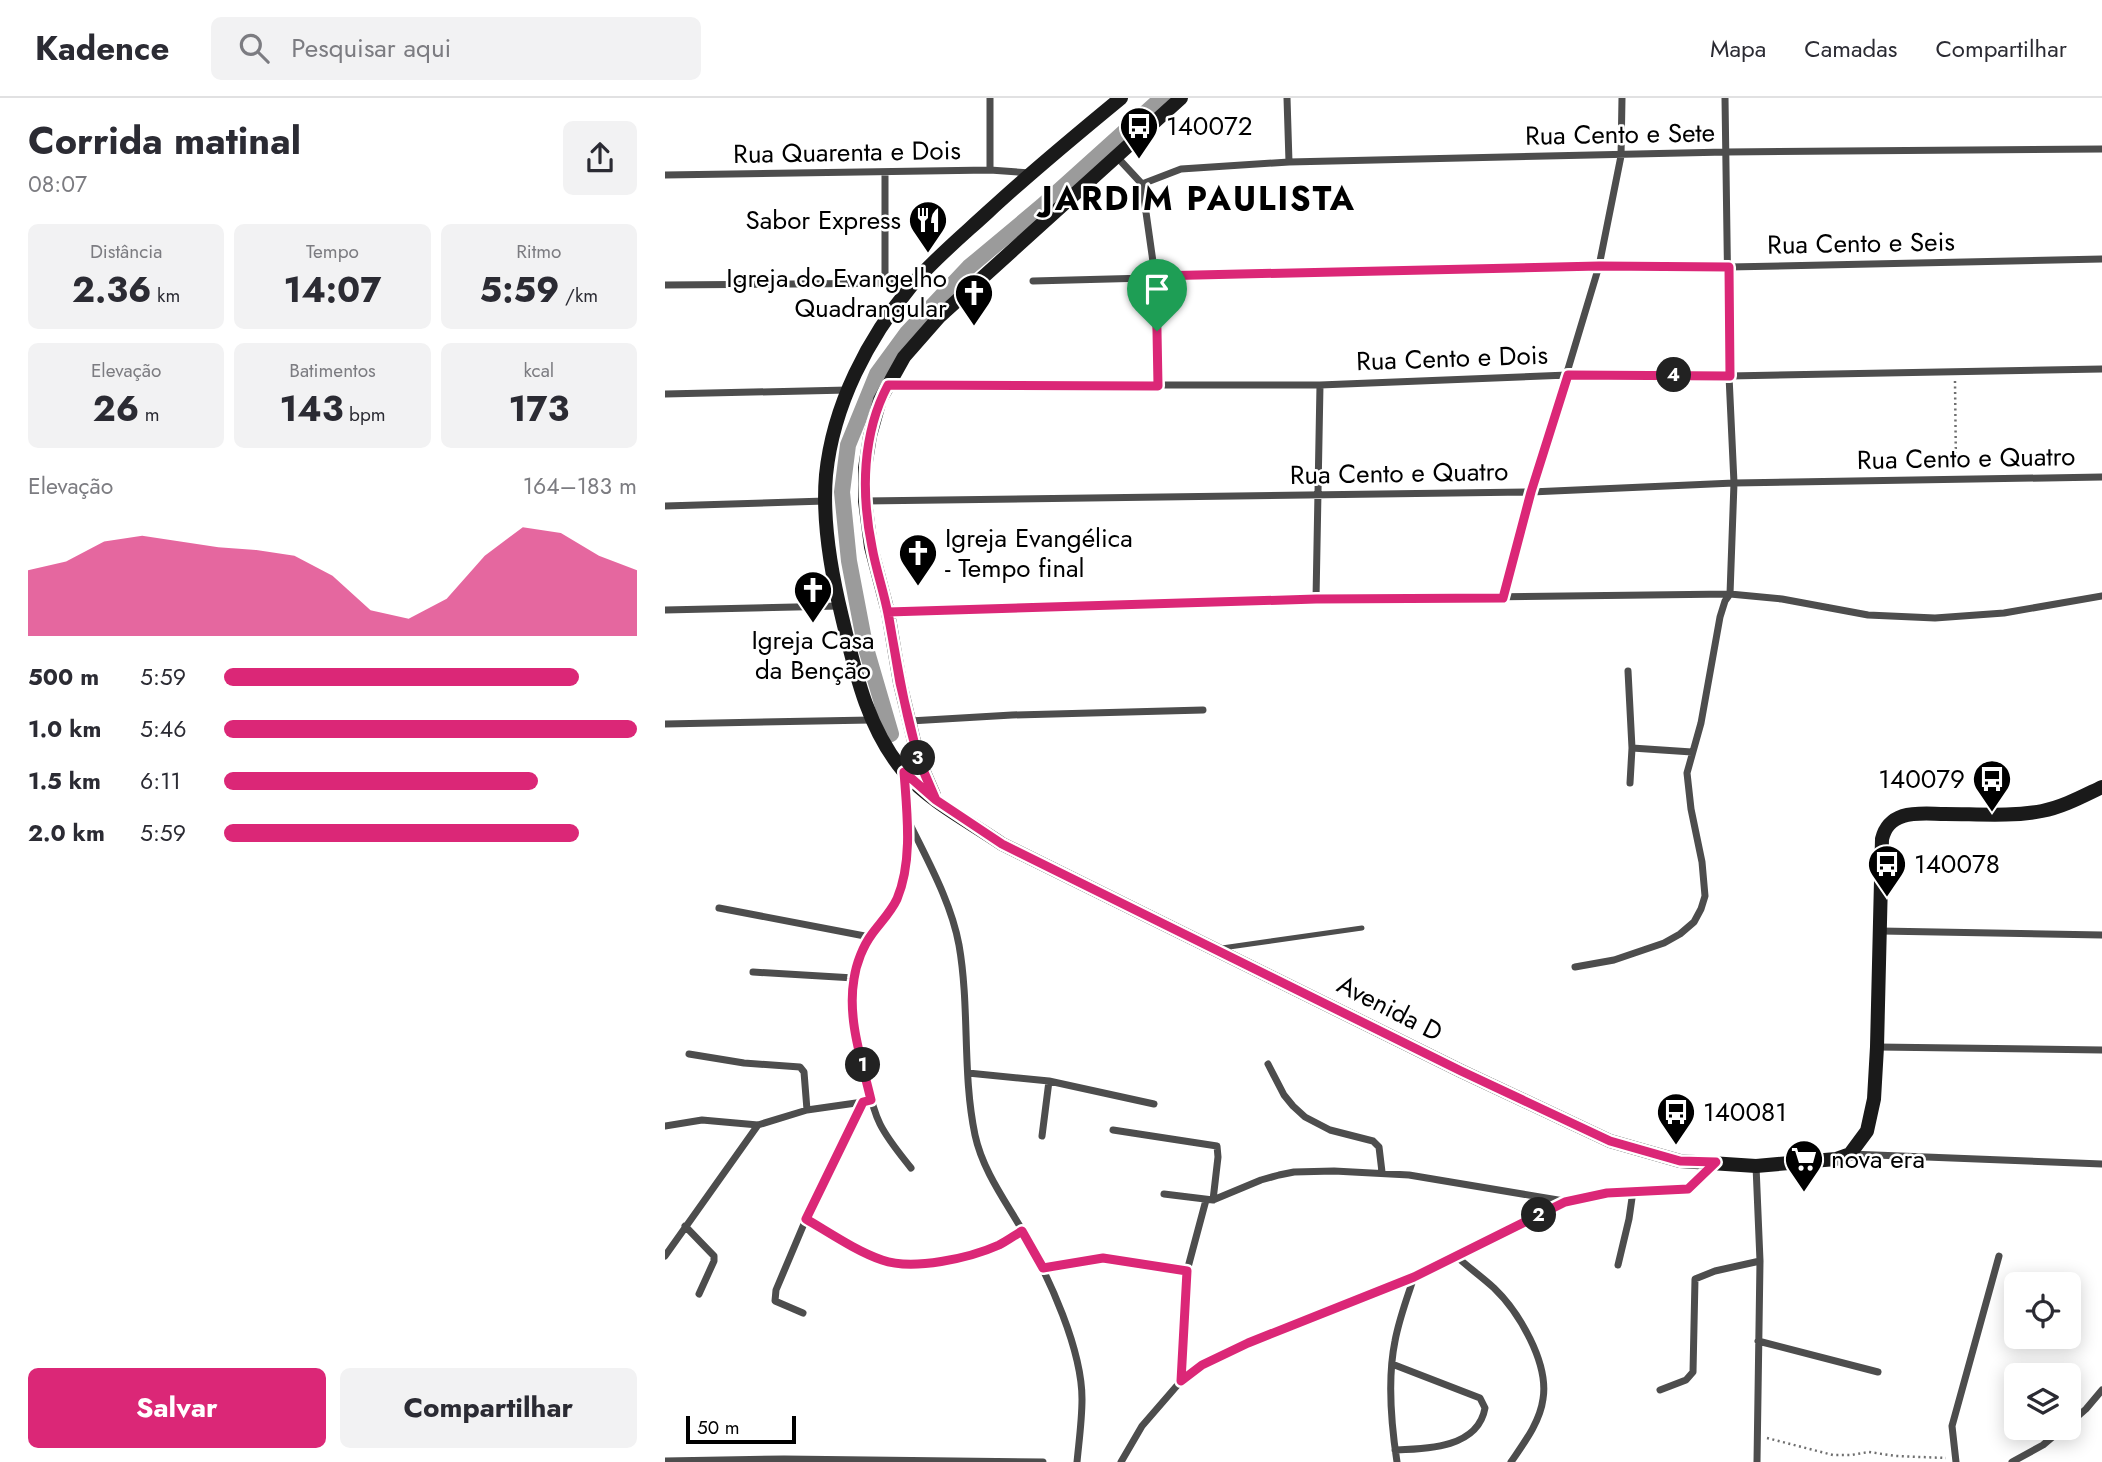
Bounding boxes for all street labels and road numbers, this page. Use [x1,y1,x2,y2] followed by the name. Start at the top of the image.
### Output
[1525,113,1715,155] street label: Rua Cento e Sete
[733,131,961,173] street label: Rua Quarenta e Dois
[1767,222,1955,264] street label: Rua Cento e Seis
[1355,336,1549,380] street label: Rua Cento e Dois
[1856,437,2076,479] street label: Rua Cento e Quatro
[1289,452,1509,494] street label: Rua Cento e Quatro
[1331,965,1449,1051] street label: Avenida D

